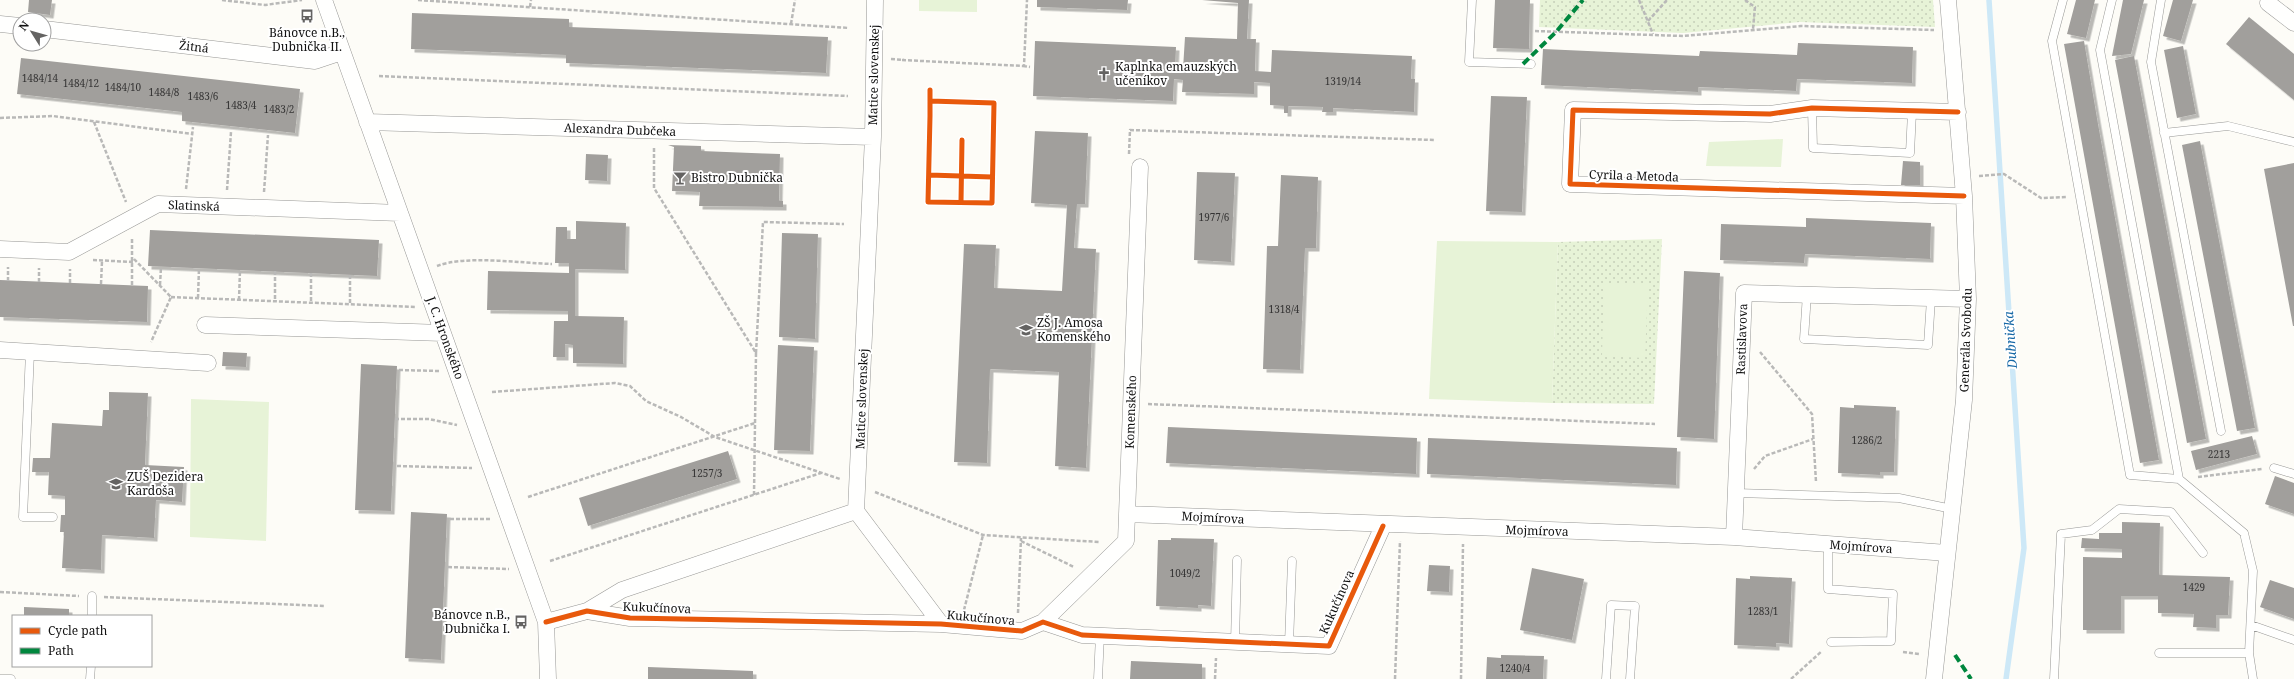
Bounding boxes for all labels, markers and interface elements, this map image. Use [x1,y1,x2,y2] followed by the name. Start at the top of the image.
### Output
[299,8,315,24] bus stop icon: Bánovce n.B., Dubnička II.
[12,12,52,52] north arrow
[15,17,32,34] text: N
[269,24,345,55] place label: Bánovce n.B., Dubnička II.
[864,24,883,126] street label: Matice slovenskej
[178,36,210,57] street label: Žitná
[1115,58,1237,89] place label: Kaplnka emauzských učeníkov
[1096,66,1112,82] church icon: Kaplnka emauzských učeníkov
[22,71,59,85] house number: 1484/14
[1325,74,1362,88] house number: 1319/14
[63,76,99,90] house number: 1484/12
[105,80,142,94] house number: 1484/10
[149,85,180,99] house number: 1484/8
[188,89,219,103] house number: 1483/6
[226,98,257,112] house number: 1483/4
[264,102,294,116] house number: 1483/2
[563,119,677,140] street label: Alexandra Dubčeka
[1589,165,1680,186] street label: Cyrila a Metoda
[691,169,783,186] place label: Bistro Dubnička
[672,170,688,186] bar icon: Bistro Dubnička
[168,196,221,215] street label: Slatinská
[1199,210,1230,224] house number: 1977/6
[1955,287,1976,393] street label: Generála Svobodu
[422,293,468,382] street label: J. C. Hronského
[1269,302,1300,316] house number: 1318/4
[1732,303,1751,375] street label: Rastislavova
[1999,310,2021,370] water label: Dubnička
[1037,314,1111,345] place label: ZŠ J. Amosa Komenského
[1018,322,1034,338] school or university icon: ZŠ J. Amosa Komenského
[851,348,872,450] street label: Matice slovenskej
[1121,375,1140,449] street label: Komenského
[1852,433,1882,447] house number: 1286/2
[2208,447,2231,461] house number: 2213
[692,466,723,480] house number: 1257/3
[127,468,204,499] place label: ZUŠ Dezidera Kardoša
[108,476,124,492] school or university icon: ZUŠ Dezidera Kardoša
[1181,507,1245,528] street label: Mojmírova
[1505,521,1569,540] street label: Mojmírova
[1829,536,1893,557] street label: Mojmírova
[1170,566,1200,580] house number: 1049/2
[1315,567,1358,637] street label: Kukučínova
[2183,580,2205,594] house number: 1429
[622,598,692,617] street label: Kukučínova
[1748,604,1778,618] house number: 1283/1
[434,606,510,637] place label: Bánovce n.B., Dubnička I.
[946,606,1016,629] street label: Kukučínova
[513,614,529,630] bus stop icon: Bánovce n.B., Dubnička I.
[12,615,152,667] legend
[48,622,108,639] text: Cycle path
[48,642,74,659] text: Path
[1500,661,1531,675] house number: 1240/4

